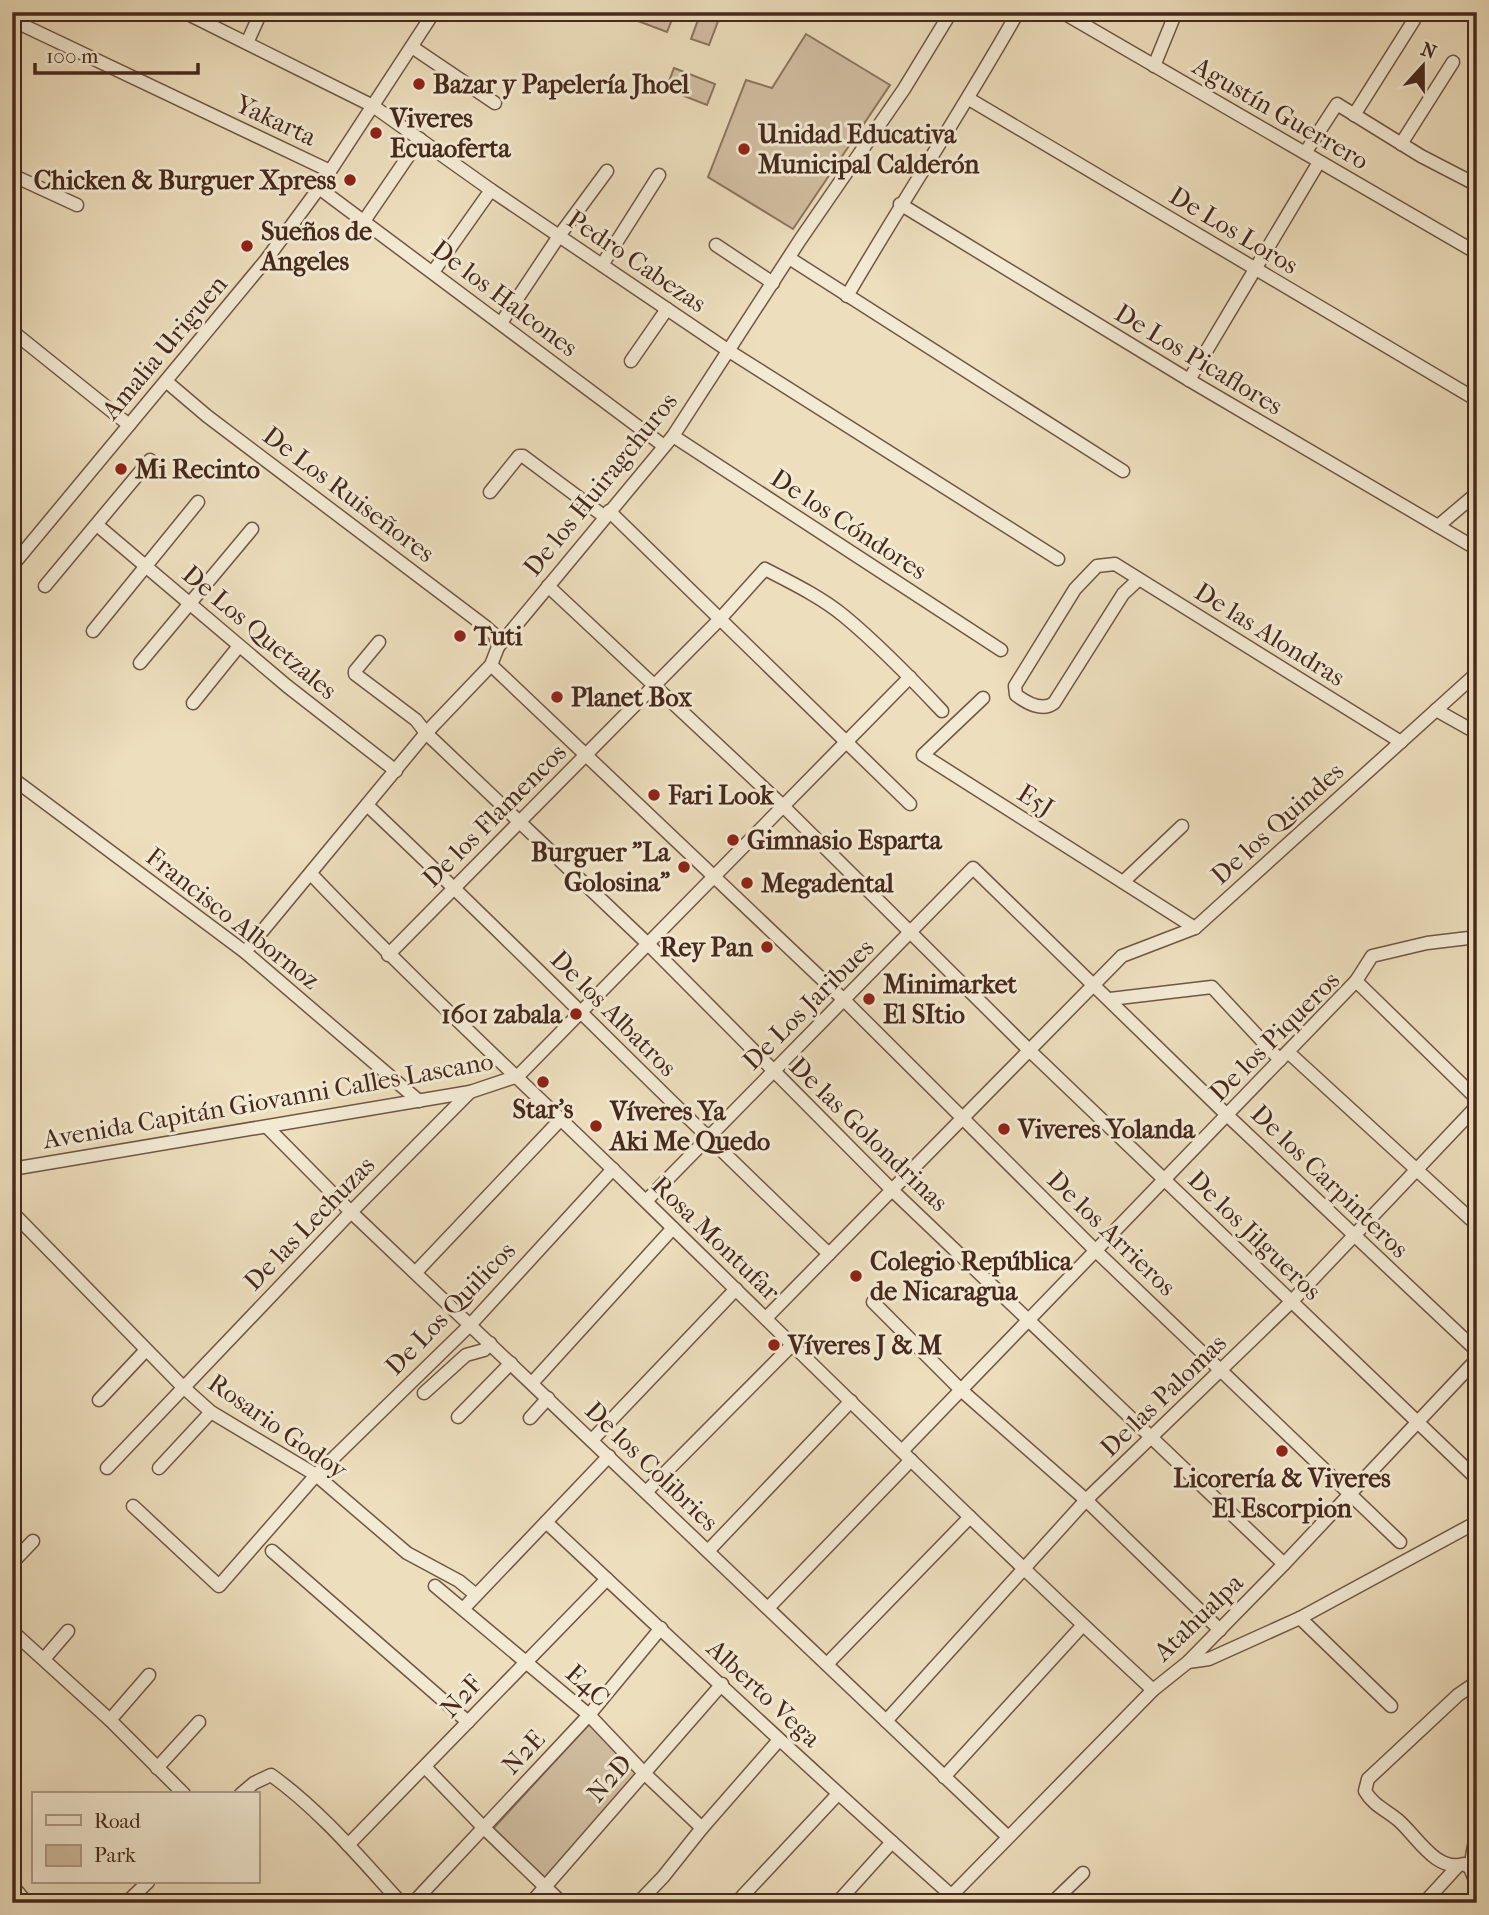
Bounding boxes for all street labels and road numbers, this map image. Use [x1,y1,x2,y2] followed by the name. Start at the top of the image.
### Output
[1186,50,1374,176] street label: Agustín Guerrero
[230,88,322,153] street label: Yakarta
[1164,180,1304,281] street label: De Los Loros
[561,204,712,319] street label: Pedro Cabezas
[425,233,584,363] street label: De los Halcones
[94,269,234,427] street label: Amalia Uriguen
[1109,297,1288,422] street label: De Los Picaflores
[517,386,684,582] street label: De los Huiragchuros
[257,420,441,569] street label: De Los Ruiseñores
[765,462,933,586] street label: De los Cóndores
[176,559,343,706] street label: De Los Quetzales
[1189,576,1351,693] street label: De las Alondras
[416,737,573,894] street label: De los Flamencos
[1205,756,1350,891] street label: De los Quindes
[1012,778,1060,823] street label: E5J
[140,841,326,996] street label: Francisco Albornoz
[736,932,880,1076] street label: De Los Jaribues
[544,944,683,1083] street label: De los Albatros
[1203,965,1346,1108] street label: De los Piqueros
[40,1046,496,1156] street label: Avenida Capitán Giovanni Calles Lascano
[783,1051,954,1218] street label: De las Golondrinas
[1244,1098,1415,1265] street label: De los Carpinteros
[238,1150,381,1297] street label: De las Lechuzas
[1041,1164,1182,1302] street label: De los Arrieros
[1182,1164,1328,1307] street label: De los Jilgueros
[645,1170,786,1307] street label: Rosa Montufar
[379,1235,522,1382] street label: De Los Quilicos
[1094,1327,1233,1463] street label: De las Palomas
[202,1367,354,1486] street label: Rosario Godoy
[579,1395,725,1538] street label: De los Colibries
[1146,1567,1250,1668] street label: Atahualpa
[700,1632,828,1754] street label: Alberto Vega
[559,1658,616,1713] street label: E4C
[434,1669,489,1724] street label: N2F
[495,1724,551,1781] street label: N2E
[580,1748,638,1808] street label: N2D

